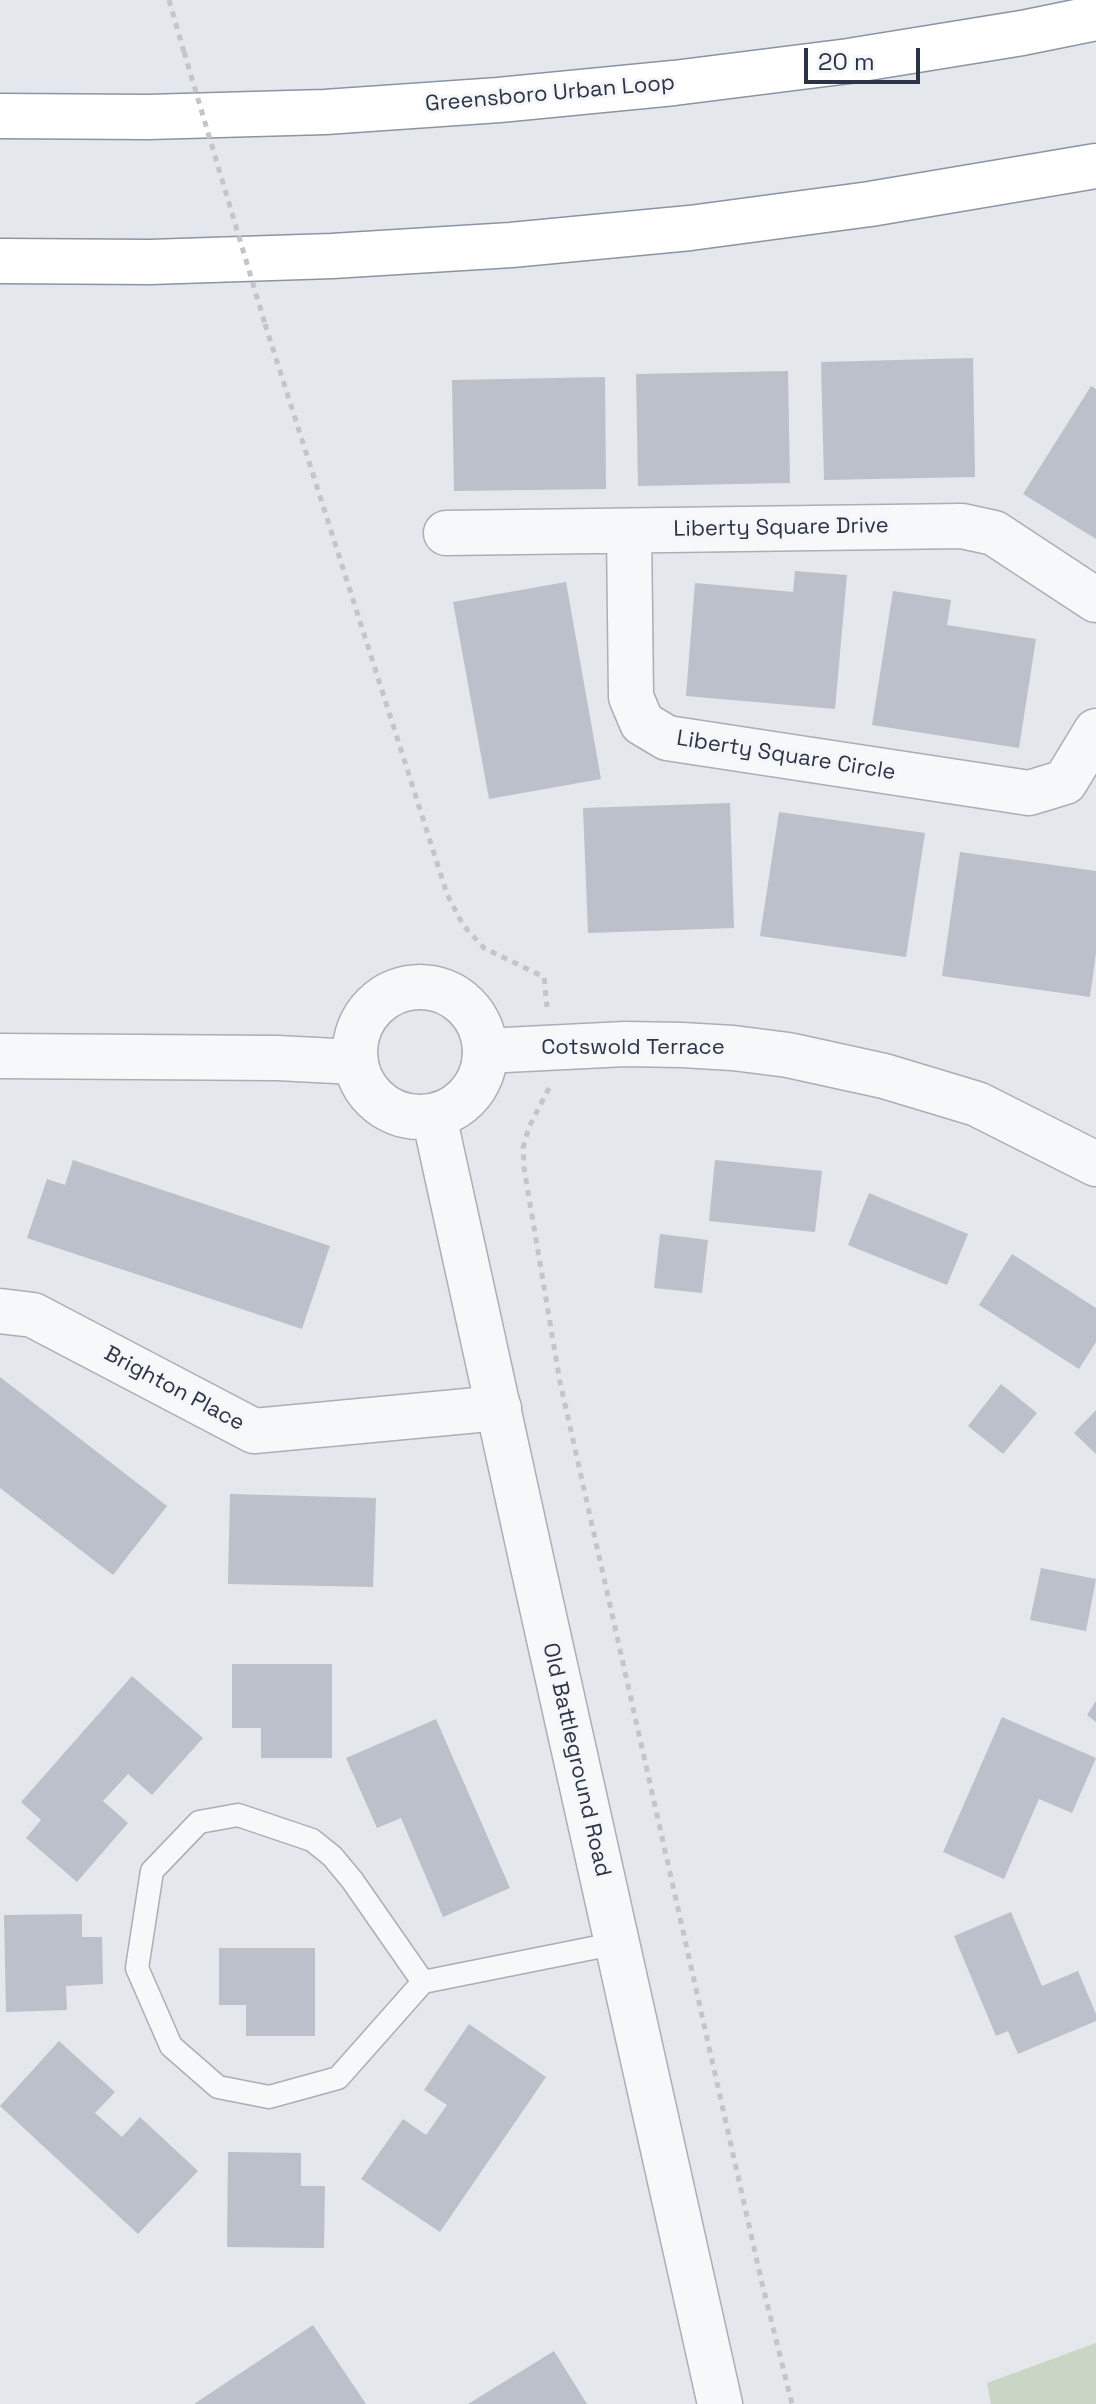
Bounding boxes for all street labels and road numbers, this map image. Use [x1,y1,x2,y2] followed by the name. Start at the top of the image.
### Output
[424,70,676,118] street label: Greensboro Urban Loop
[673,513,889,543] street label: Liberty Square Drive
[675,726,897,786] street label: Liberty Square Circle
[541,1035,725,1061] street label: Cotswold Terrace
[99,1341,249,1437] street label: Brighton Place
[536,1641,616,1879] street label: Old Battleground Road

